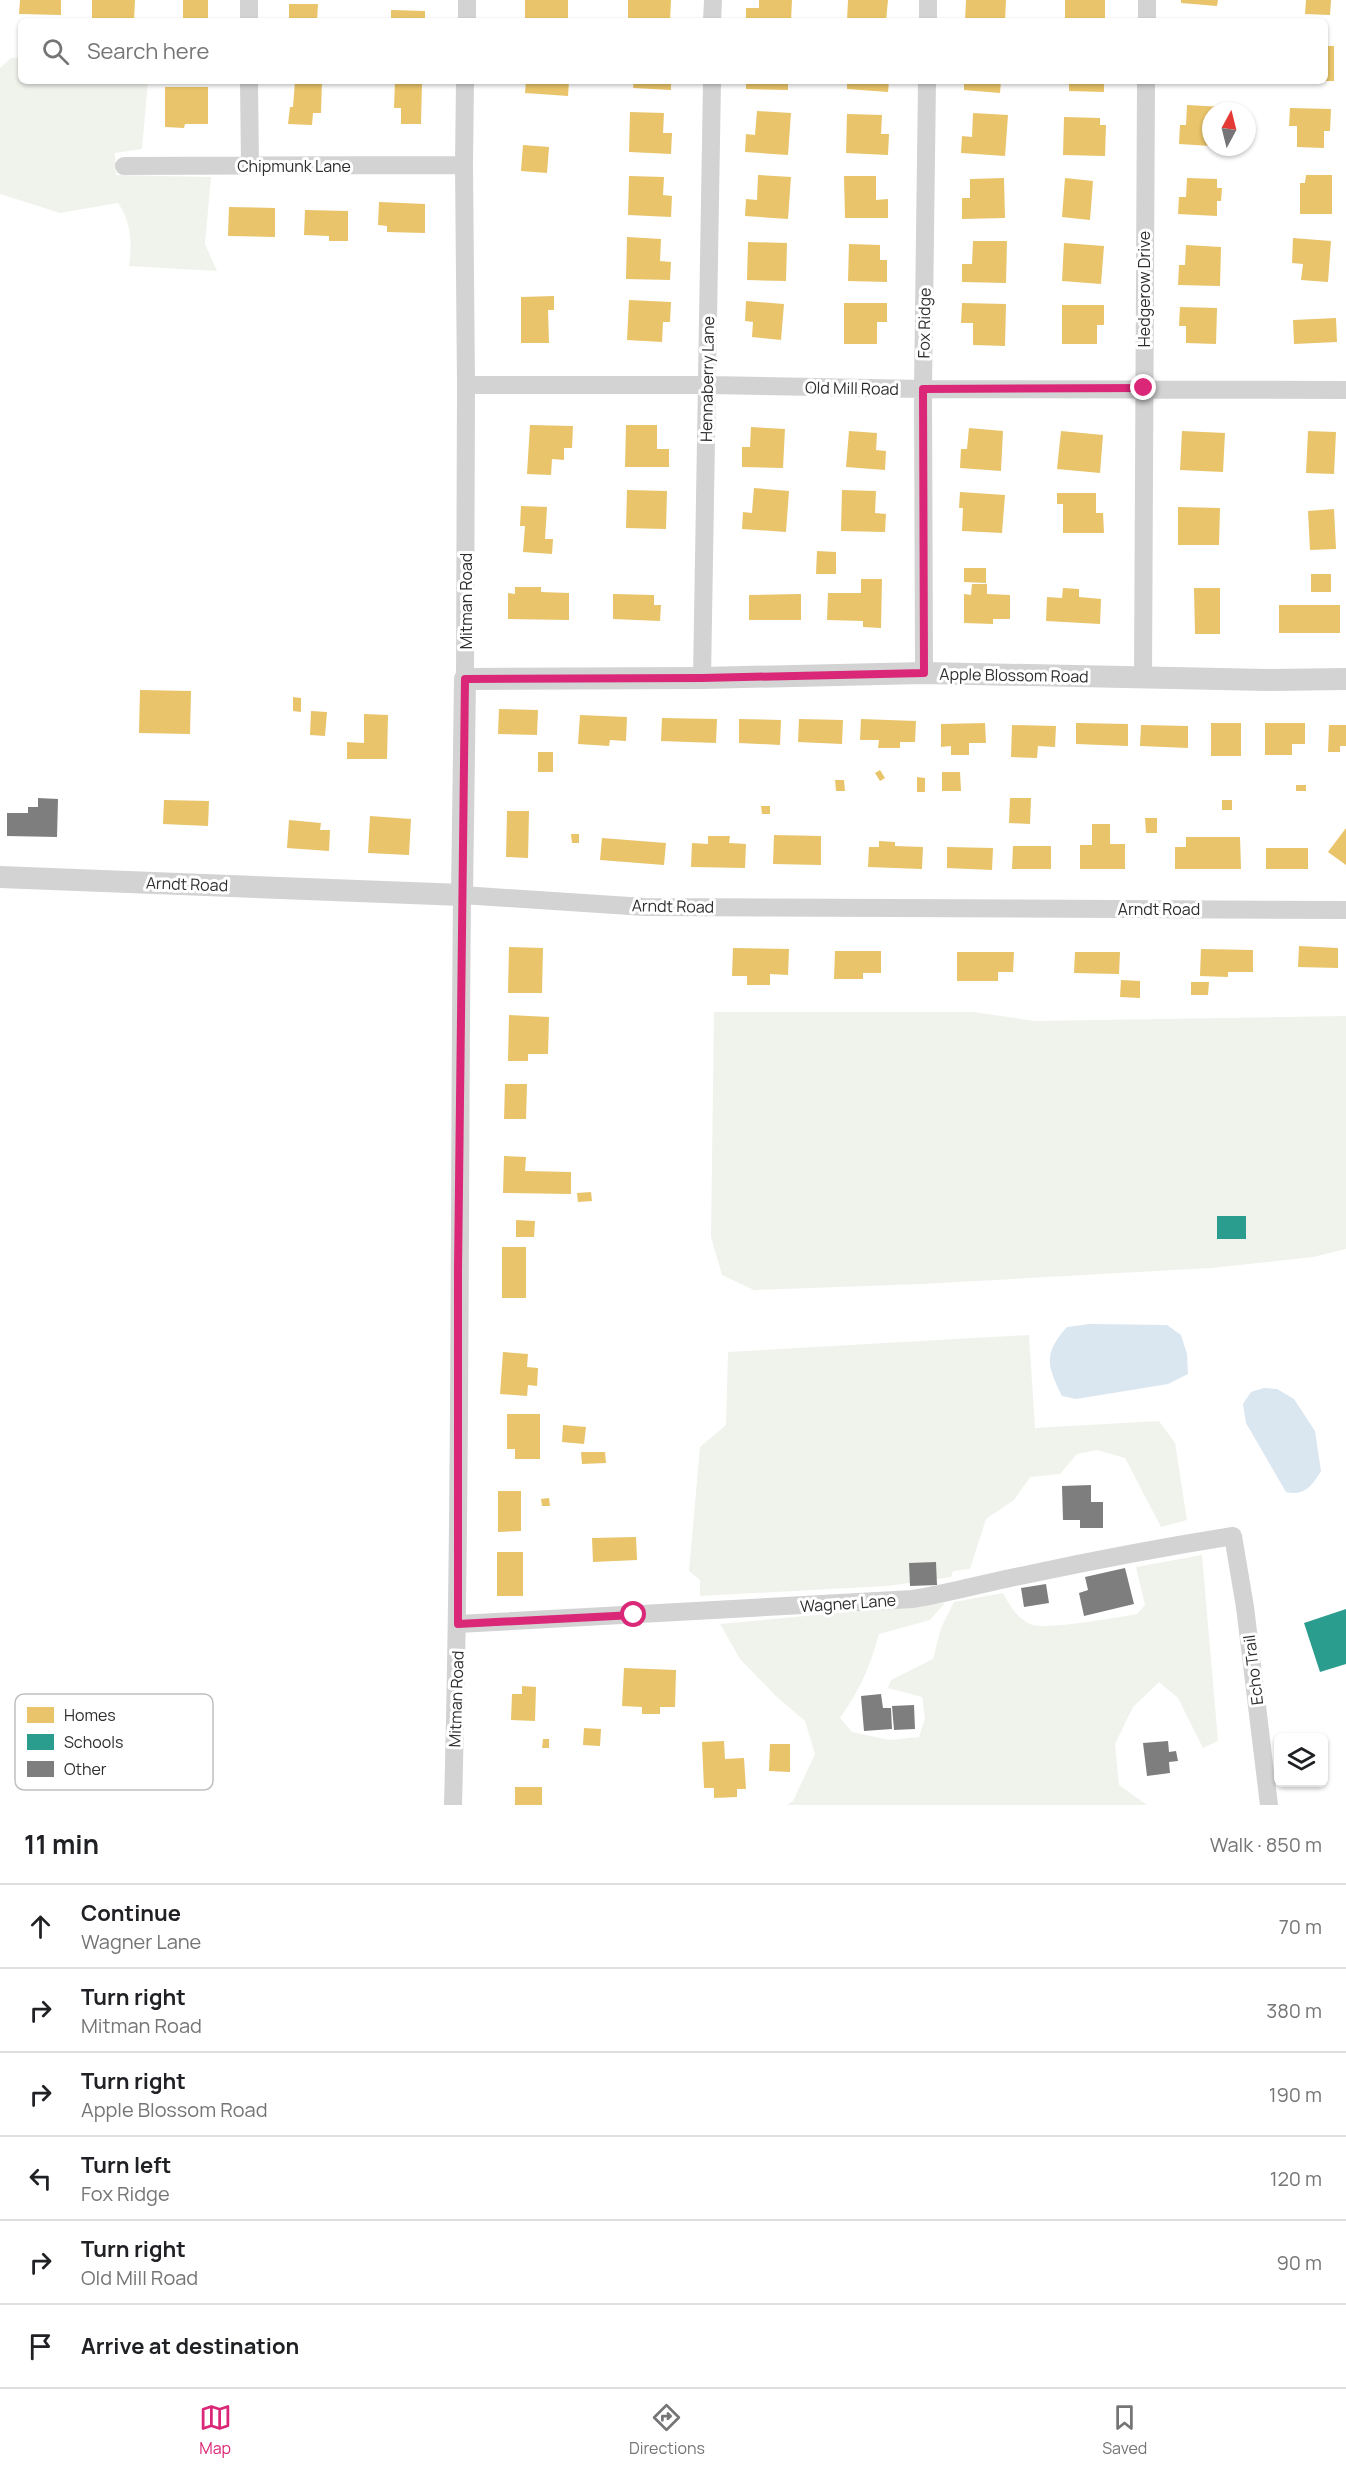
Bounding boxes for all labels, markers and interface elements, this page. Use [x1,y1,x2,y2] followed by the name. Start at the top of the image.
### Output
[18,18,1328,84] search box
[39,35,72,68] icon: search
[87,36,209,66] text: Search here
[1202,102,1256,156] north arrow
[237,155,351,177] street label: Chipmunk Lane
[1133,231,1155,347] street label: Hedgerow Drive
[912,287,936,359] street label: Fox Ridge
[695,316,719,442] street label: Hennaberry Lane
[1130,374,1156,400] route end
[805,376,899,400] street label: Old Mill Road
[455,553,477,649] street label: Mitman Road
[939,663,1089,687] street label: Apple Blossom Road
[145,872,229,896] street label: Arndt Road
[632,894,714,918] street label: Arndt Road
[1118,898,1200,920] street label: Arndt Road
[799,1589,897,1617] street label: Wagner Lane
[620,1601,646,1627] route start
[1238,1634,1268,1706] street label: Echo Trail
[443,1650,469,1748] street label: Mitman Road
[15,1694,213,1790] legend
[64,1704,116,1726] text: Homes
[64,1731,123,1753] text: Schools
[1274,1733,1328,1787] map controls
[1274,1733,1328,1787] button: layers
[64,1758,107,1780] text: Other
[24,1826,99,1862] text: 11 min
[1210,1831,1322,1858] text: Walk · 850 m
[81,1898,181,1928] text: Continue
[24,1910,57,1943] icon: ahead
[1279,1913,1322,1940] text: 70 m
[81,1928,201,1955] text: Wagner Lane
[81,1982,186,2012] text: Turn right
[24,1994,57,2027] icon: right
[1266,1997,1322,2024] text: 380 m
[81,2012,202,2039] text: Mitman Road
[81,2066,186,2096] text: Turn right
[24,2078,57,2111] icon: right
[1269,2081,1322,2108] text: 190 m
[81,2096,268,2123] text: Apple Blossom Road
[81,2150,171,2180] text: Turn left
[24,2162,57,2195] icon: left
[1270,2165,1322,2192] text: 120 m
[81,2180,170,2207] text: Fox Ridge
[81,2234,186,2264] text: Turn right
[24,2246,57,2279] icon: right
[1276,2249,1322,2276] text: 90 m
[81,2264,198,2291] text: Old Mill Road
[24,2330,57,2363] icon: arrive
[81,2331,299,2361] text: Arrive at destination
[199,2401,232,2459] tab: Map
[629,2401,705,2459] tab: Directions
[1102,2401,1147,2459] tab: Saved

